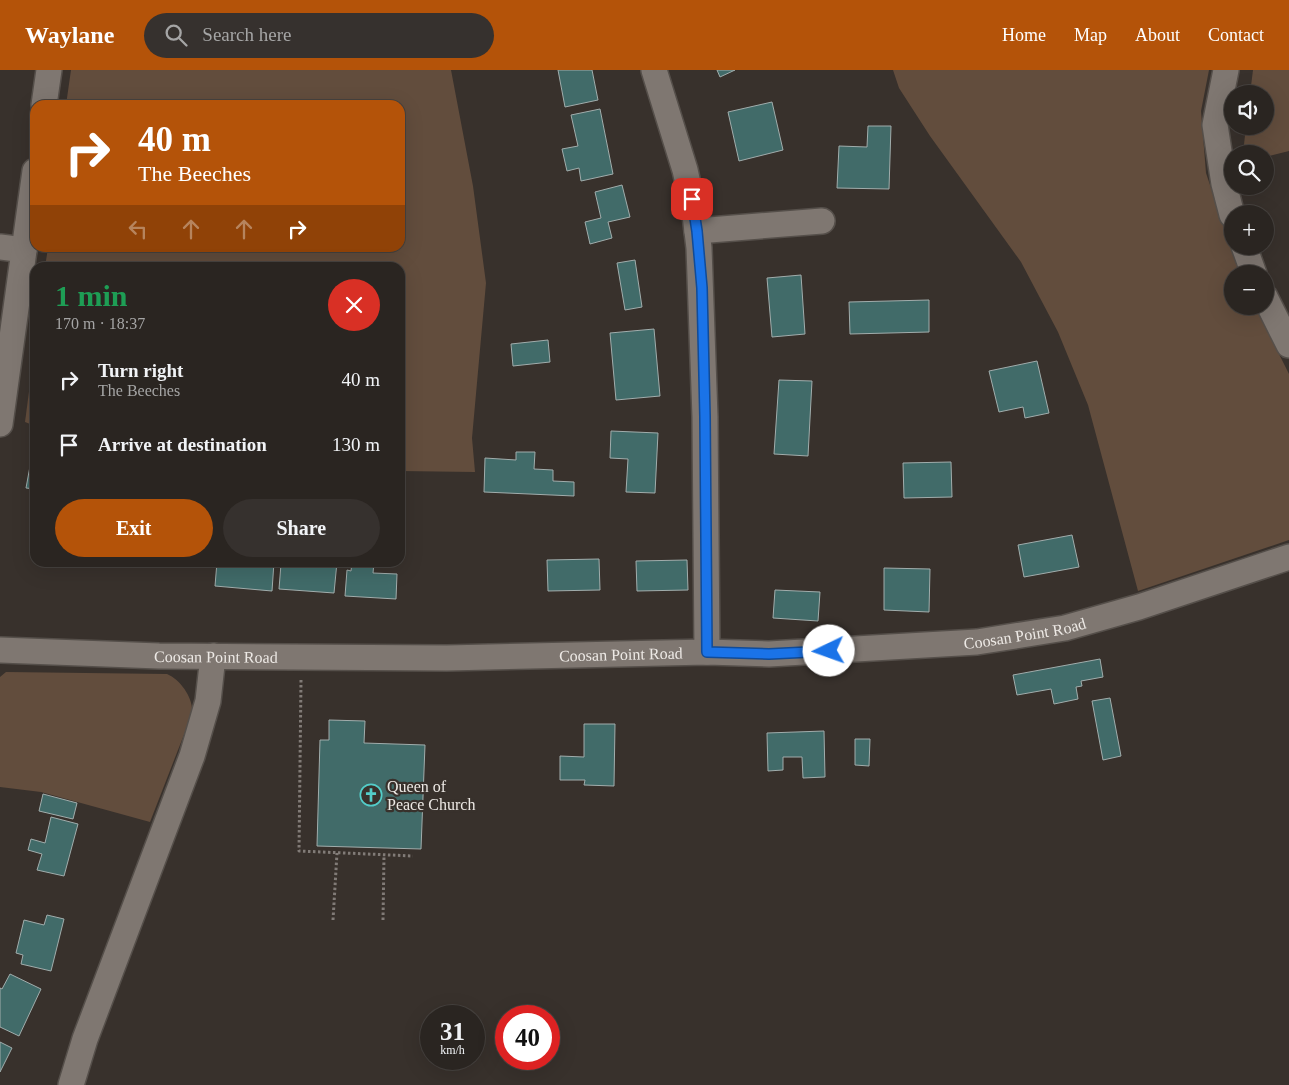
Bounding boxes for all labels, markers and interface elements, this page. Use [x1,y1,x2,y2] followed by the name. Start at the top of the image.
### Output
[144,13,494,58] search box
[162,21,190,49] icon: search
[25,22,114,48] text: Waylane
[202,24,291,45] text: Search here
[1002,25,1046,45] text: Home
[1074,25,1107,45] text: Map
[1135,25,1180,45] text: About
[1208,25,1264,45] text: Contact
[1224,85,1274,315] map controls
[1224,85,1274,135] button: sound
[55,120,120,185] icon: right
[138,120,211,159] text: 40 m
[1224,145,1274,195] button: search
[138,161,251,186] text: The Beeches
[671,178,713,220] pin
[678,185,706,213] icon: arrive
[1224,205,1274,255] button: +
[124,215,152,243] icon: left
[177,215,205,243] icon: ahead
[230,215,258,243] icon: ahead
[283,215,311,243] icon: right
[1224,265,1274,315] button: −
[55,279,128,312] text: 1 min
[328,279,380,331] button: close
[55,315,145,332] text: 170 m · 18:37
[98,360,183,381] text: Turn right
[55,366,83,394] icon: right
[341,369,380,390] text: 40 m
[98,382,180,399] text: The Beeches
[55,431,83,459] icon: arrive
[98,434,267,455] text: Arrive at destination
[332,434,380,455] text: 130 m
[55,499,213,557] button: Exit
[223,499,380,557] button: Share
[963,615,1088,652] street label: Coosan Point Road
[802,624,854,676] position arrow
[559,645,683,664] street label: Coosan Point Road
[154,648,278,666] street label: Coosan Point Road
[387,778,475,813] place label: Queen of Peace Church
[359,783,383,807] church icon: Queen of Peace Church
[495,1005,560,1070] speed limit sign: 40
[440,1018,465,1045] text: 31
[440,1043,465,1057] text: km/h

